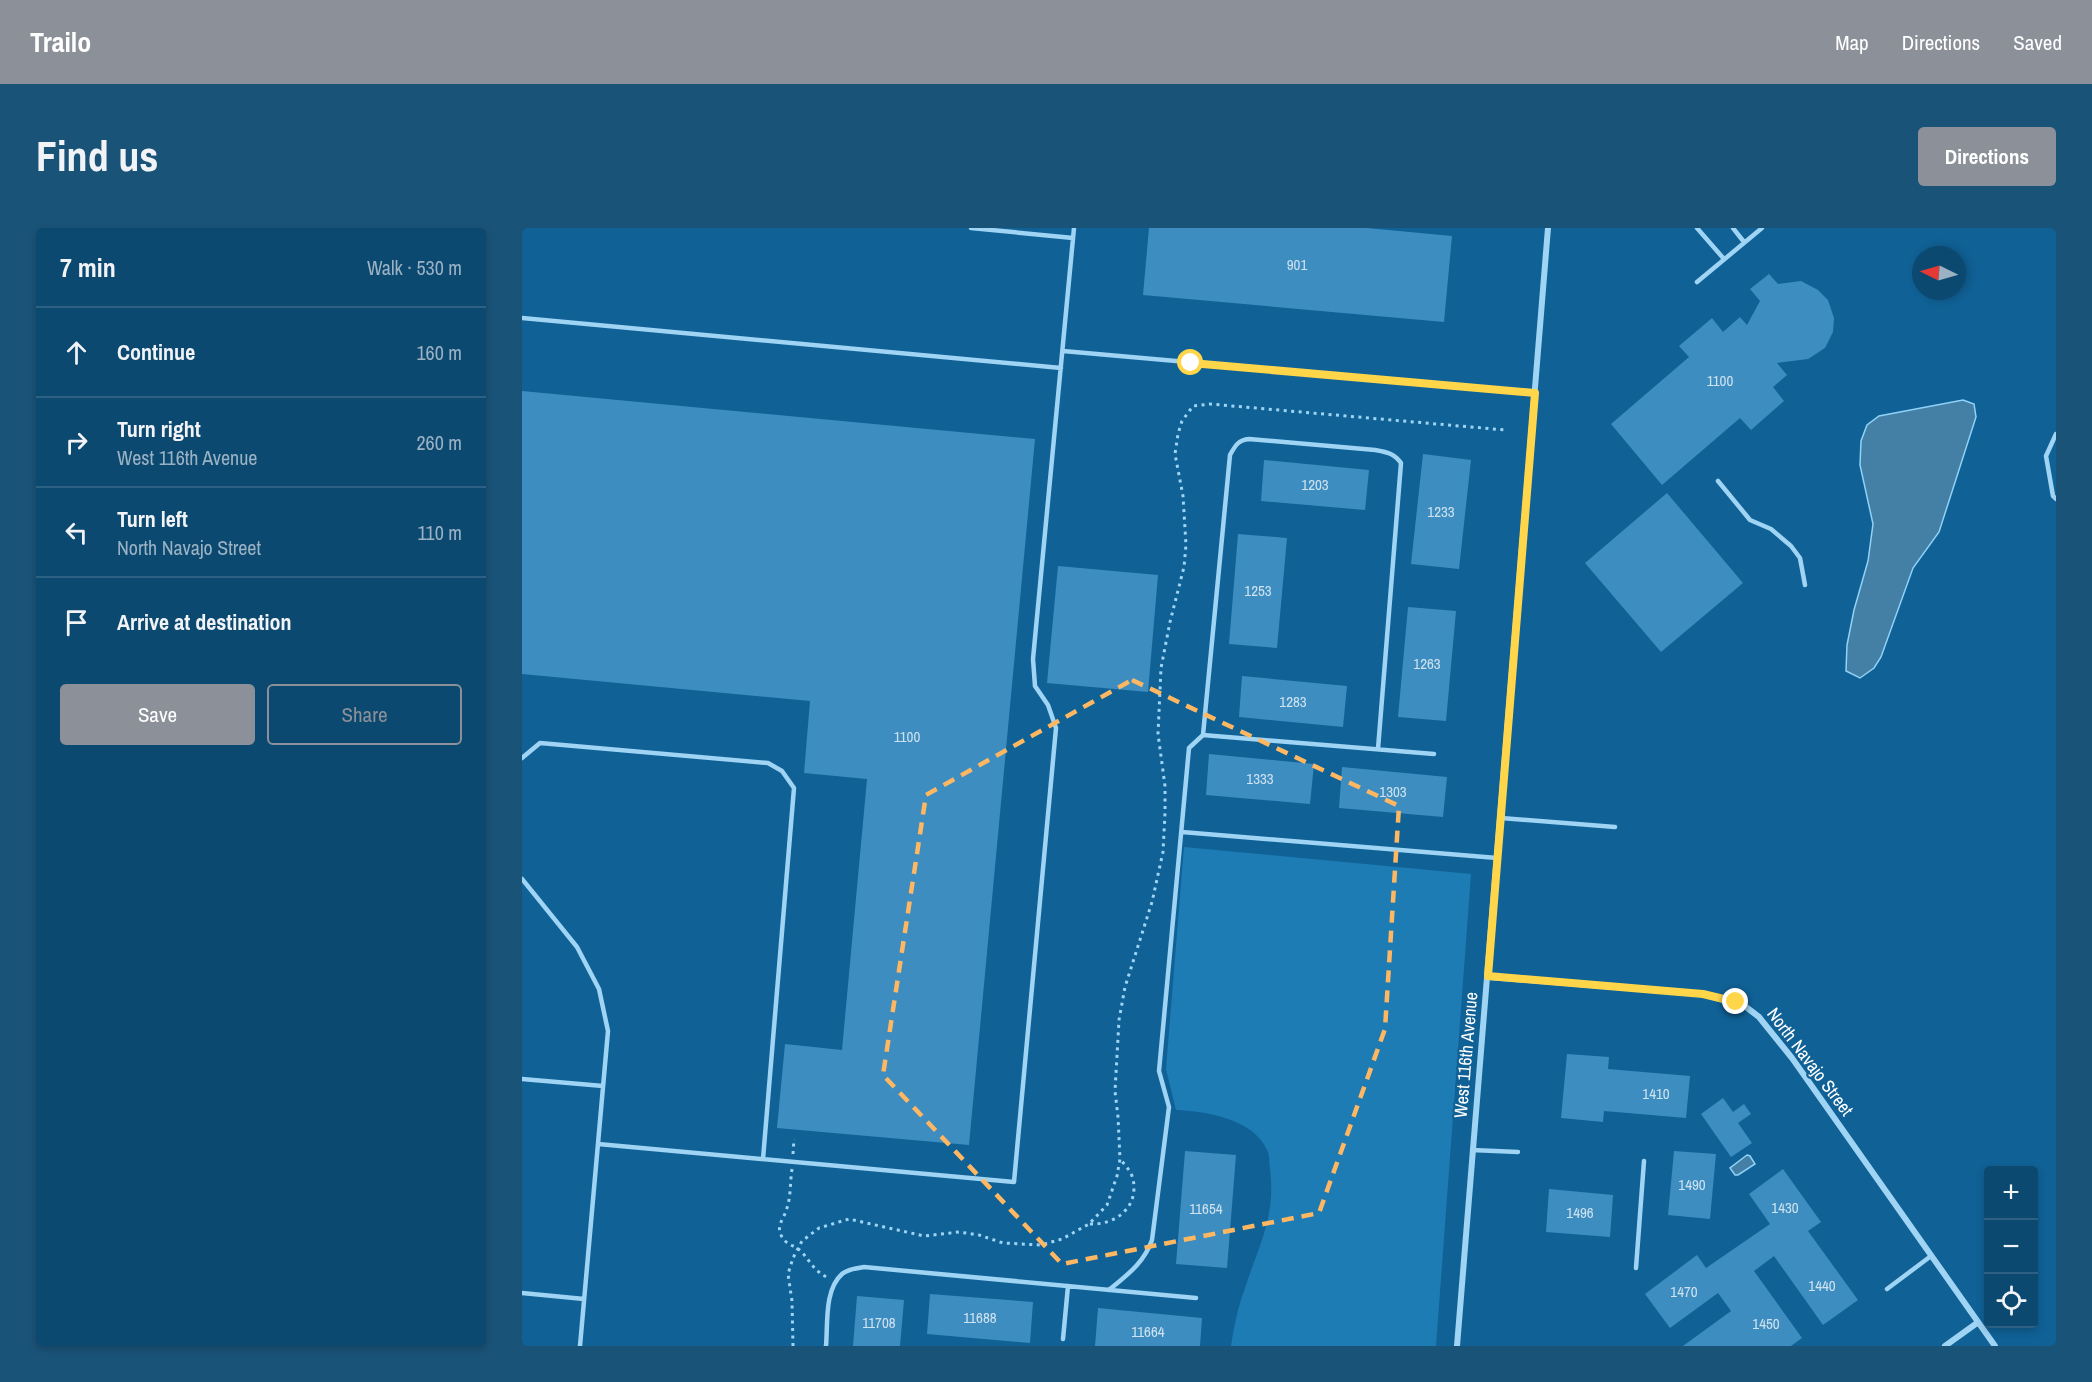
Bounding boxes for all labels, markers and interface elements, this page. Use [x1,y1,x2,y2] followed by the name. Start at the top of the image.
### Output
[30,23,91,61] text: Trailo
[1835,28,1869,57] text: Map
[1902,28,1980,57] text: Directions
[2013,28,2062,57] text: Saved
[1918,127,2056,186] button: Directions
[36,128,158,184] text: Find us
[1912,246,1966,300] north arrow
[60,250,116,285] text: 7 min
[367,254,462,281] text: Walk · 530 m
[1287,254,1307,275] house number: 901
[60,336,93,369] icon: ahead
[117,337,195,367] text: Continue
[416,339,462,366] text: 160 m
[1177,349,1203,375] route start
[1707,370,1733,391] house number: 1100
[117,414,201,444] text: Turn right
[60,426,93,459] icon: right
[416,429,462,456] text: 260 m
[117,444,257,471] text: West 116th Avenue
[1301,474,1329,495] house number: 1203
[1427,501,1455,522] house number: 1233
[117,504,188,534] text: Turn left
[60,516,93,549] icon: left
[418,519,462,546] text: 110 m
[117,534,261,561] text: North Navajo Street
[1244,580,1272,601] house number: 1253
[60,606,93,639] icon: arrive
[117,607,291,637] text: Arrive at destination
[1413,653,1441,674] house number: 1263
[60,684,255,745] button: Save
[267,684,462,745] button: Share
[1279,691,1307,712] house number: 1283
[894,726,920,747] house number: 1100
[1246,768,1274,789] house number: 1333
[1379,781,1407,802] house number: 1303
[1722,988,1748,1014] route end
[1448,991,1483,1119] street label: West 116th Avenue
[1761,1002,1859,1121] street label: North Navajo Street
[1642,1083,1670,1104] house number: 1410
[1984,1166,2038,1328] map controls
[1984,1166,2038,1220] button: +
[1678,1174,1706,1195] house number: 1490
[1771,1197,1799,1218] house number: 1430
[1189,1198,1223,1219] house number: 11654
[1566,1202,1594,1223] house number: 1496
[1984,1220,2038,1274] button: −
[1984,1274,2038,1328] button: locate
[1808,1275,1836,1296] house number: 1440
[1670,1281,1698,1302] house number: 1470
[963,1307,997,1328] house number: 11688
[862,1312,896,1333] house number: 11708
[1752,1313,1780,1334] house number: 1450
[1131,1321,1165,1342] house number: 11664

